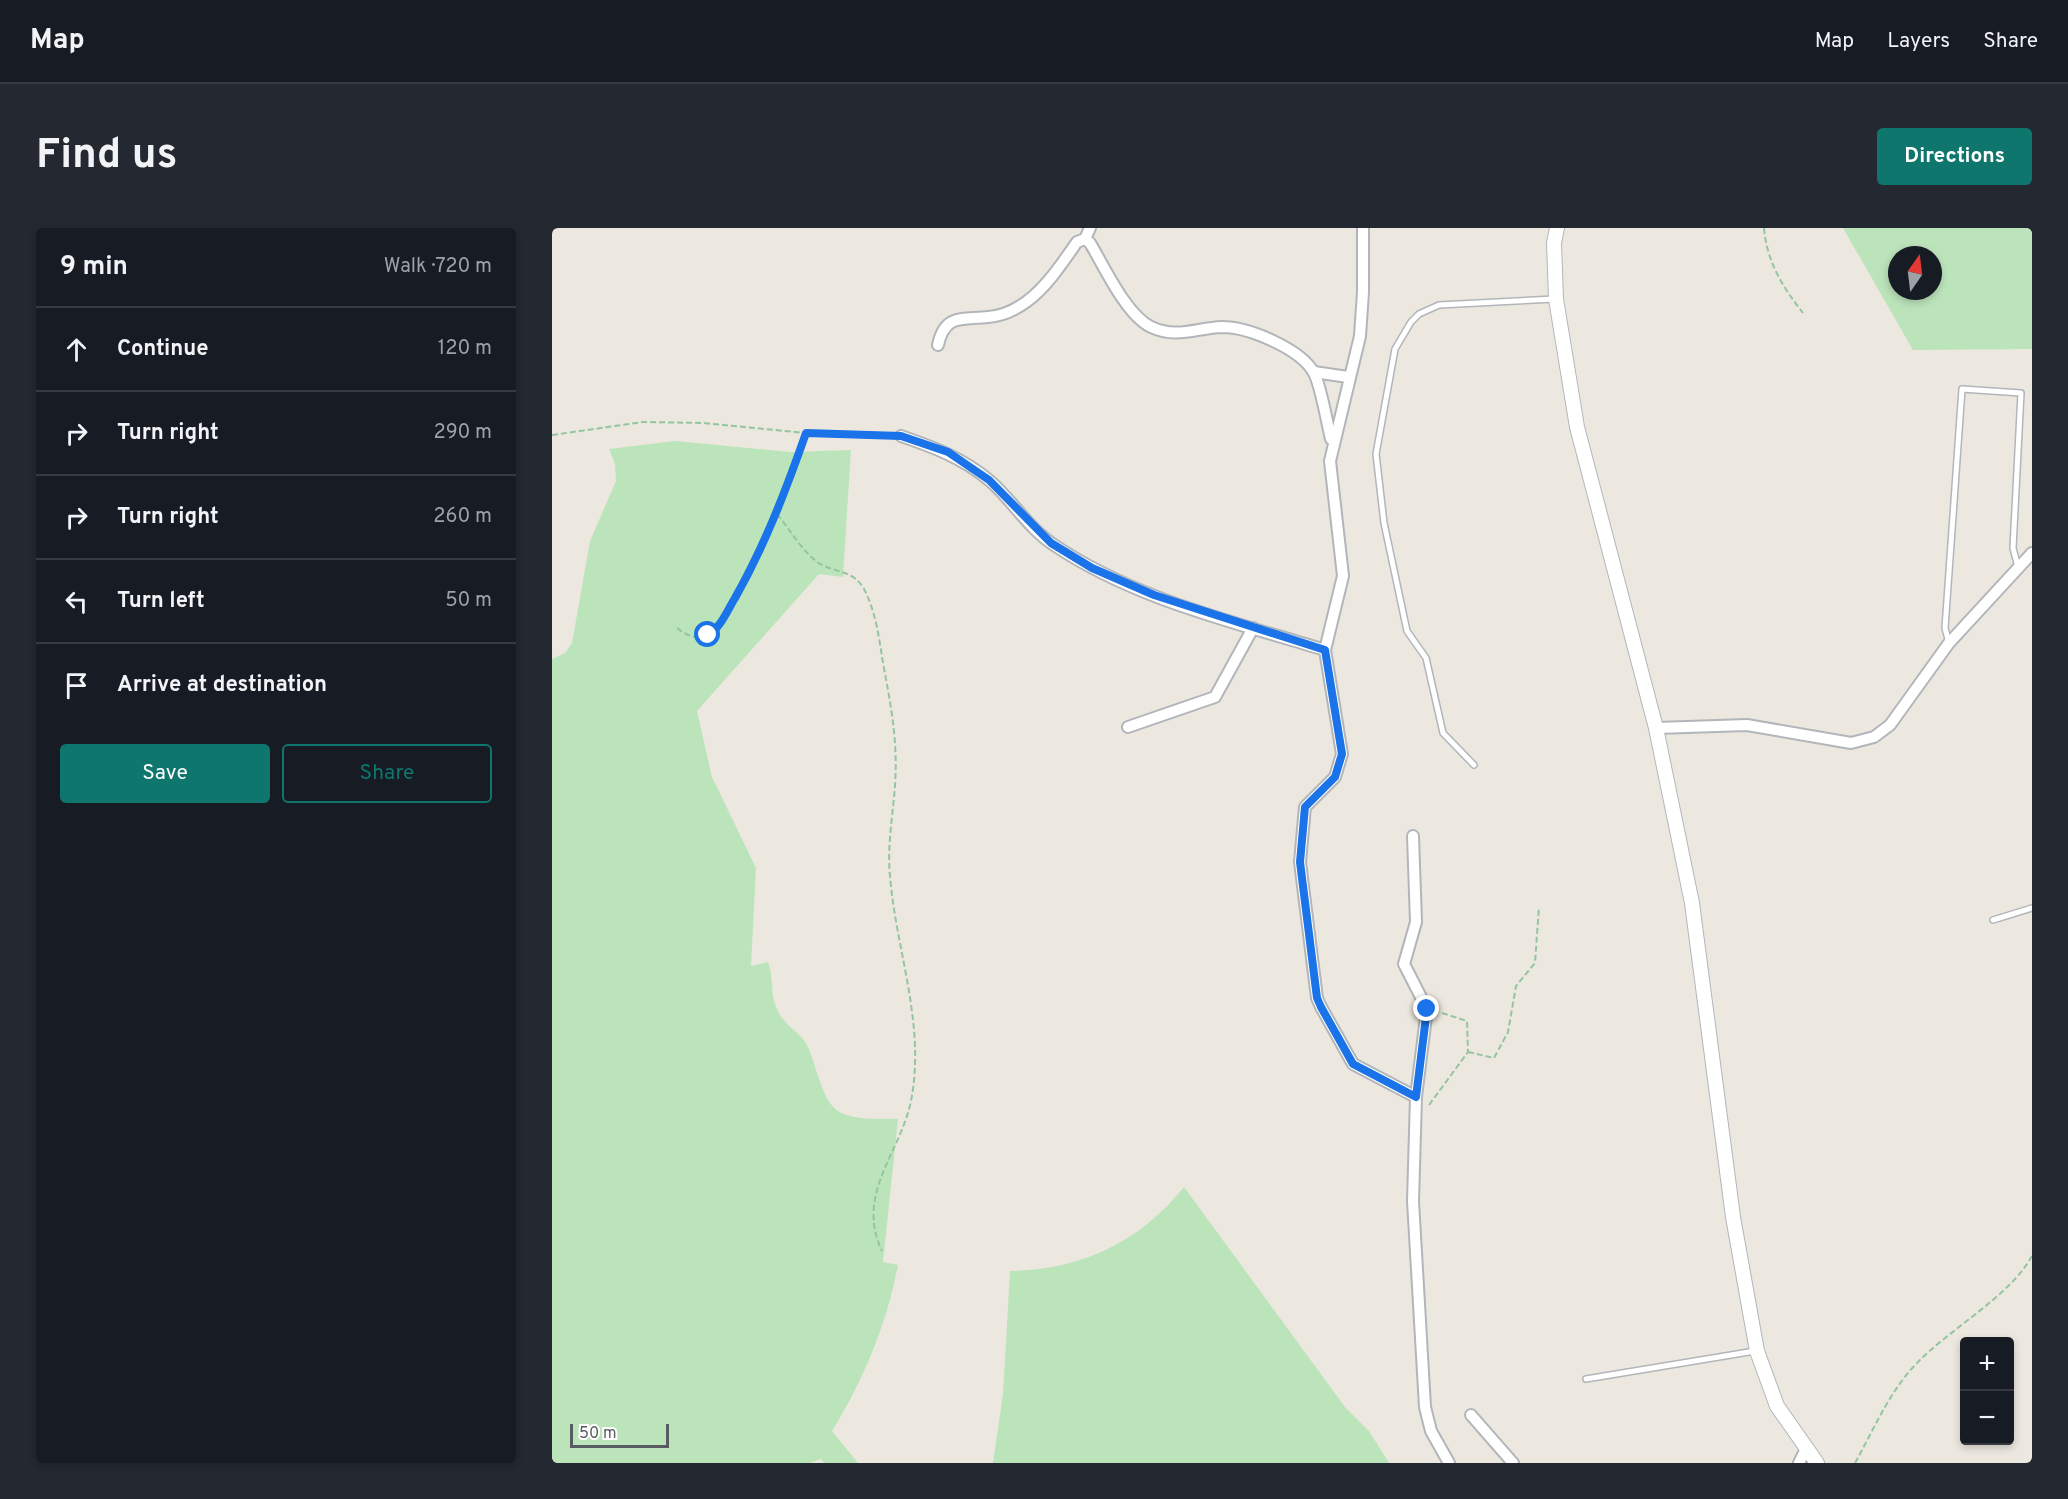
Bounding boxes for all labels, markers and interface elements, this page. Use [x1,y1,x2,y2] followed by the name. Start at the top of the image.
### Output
[30,23,85,59] text: Map
[1815,28,1854,55] text: Map
[1887,28,1950,55] text: Layers
[1983,28,2038,55] text: Share
[1877,128,2032,185] button: Directions
[36,130,177,183] text: Find us
[1888,246,1942,300] north arrow
[60,251,128,284] text: 9 min
[384,254,492,280] text: Walk · 720 m
[60,333,93,366] icon: ahead
[117,336,208,363] text: Continue
[438,336,492,362] text: 120 m
[60,417,93,450] icon: right
[117,420,219,447] text: Turn right
[434,420,492,446] text: 290 m
[60,501,93,534] icon: right
[117,504,219,531] text: Turn right
[433,504,492,530] text: 260 m
[60,585,93,618] icon: left
[117,588,205,615] text: Turn left
[445,588,492,614] text: 50 m
[694,621,720,647] route start
[60,669,93,702] icon: arrive
[117,672,327,699] text: Arrive at destination
[60,744,270,803] button: Save
[282,744,492,803] button: Share
[1413,995,1439,1021] route end
[1960,1337,2014,1445] map controls
[1960,1337,2014,1391] button: +
[1960,1391,2014,1445] button: −
[570,1421,669,1448] scale bar
[579,1424,617,1444] text: 50 m

